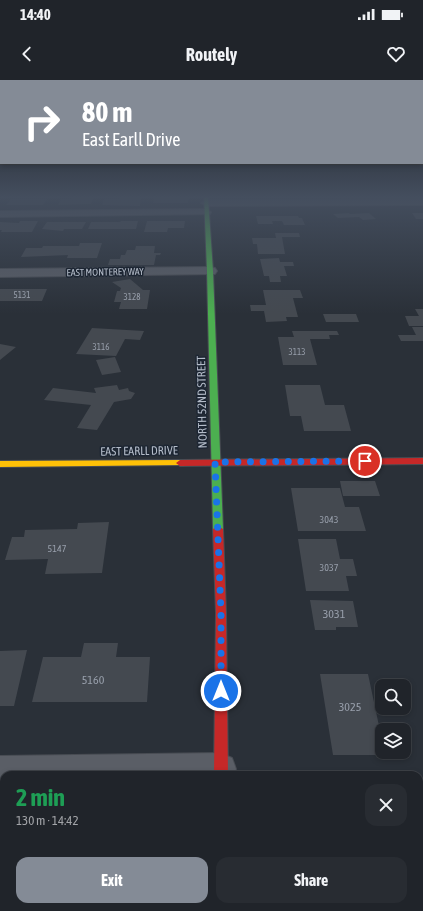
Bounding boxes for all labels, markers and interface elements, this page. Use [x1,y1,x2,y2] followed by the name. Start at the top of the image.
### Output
[20,6,51,23] text: 14:40
[16,43,38,65] icon: back
[385,43,407,65] icon: heart
[186,44,237,65] text: Routely
[16,96,68,148] icon: right
[82,96,132,128] text: 80 m
[82,129,180,150] text: East Earll Drive
[66,266,144,278] street label: EAST MONTEREY WAY
[14,290,30,300] house number: 5131
[124,292,140,302] house number: 3128
[93,342,109,352] house number: 3116
[289,347,305,357] house number: 3113
[194,355,210,448] street label: NORTH 52ND STREET
[100,443,178,459] street label: EAST EARLL DRIVE
[348,444,382,478] pin
[354,450,376,472] icon: arrive
[320,514,339,525] house number: 3043
[48,543,67,554] house number: 5147
[320,562,339,573] house number: 3037
[323,607,346,621] house number: 3031
[200,670,242,712] position arrow
[82,673,105,687] house number: 5160
[375,679,411,759] map controls
[375,679,411,715] button: search
[339,700,361,714] house number: 3025
[375,723,411,759] button: layers
[16,784,65,811] text: 2 min
[365,784,407,826] button: close
[16,813,79,828] text: 130 m · 14:42
[16,857,208,903] button: Exit
[216,857,407,903] button: Share

